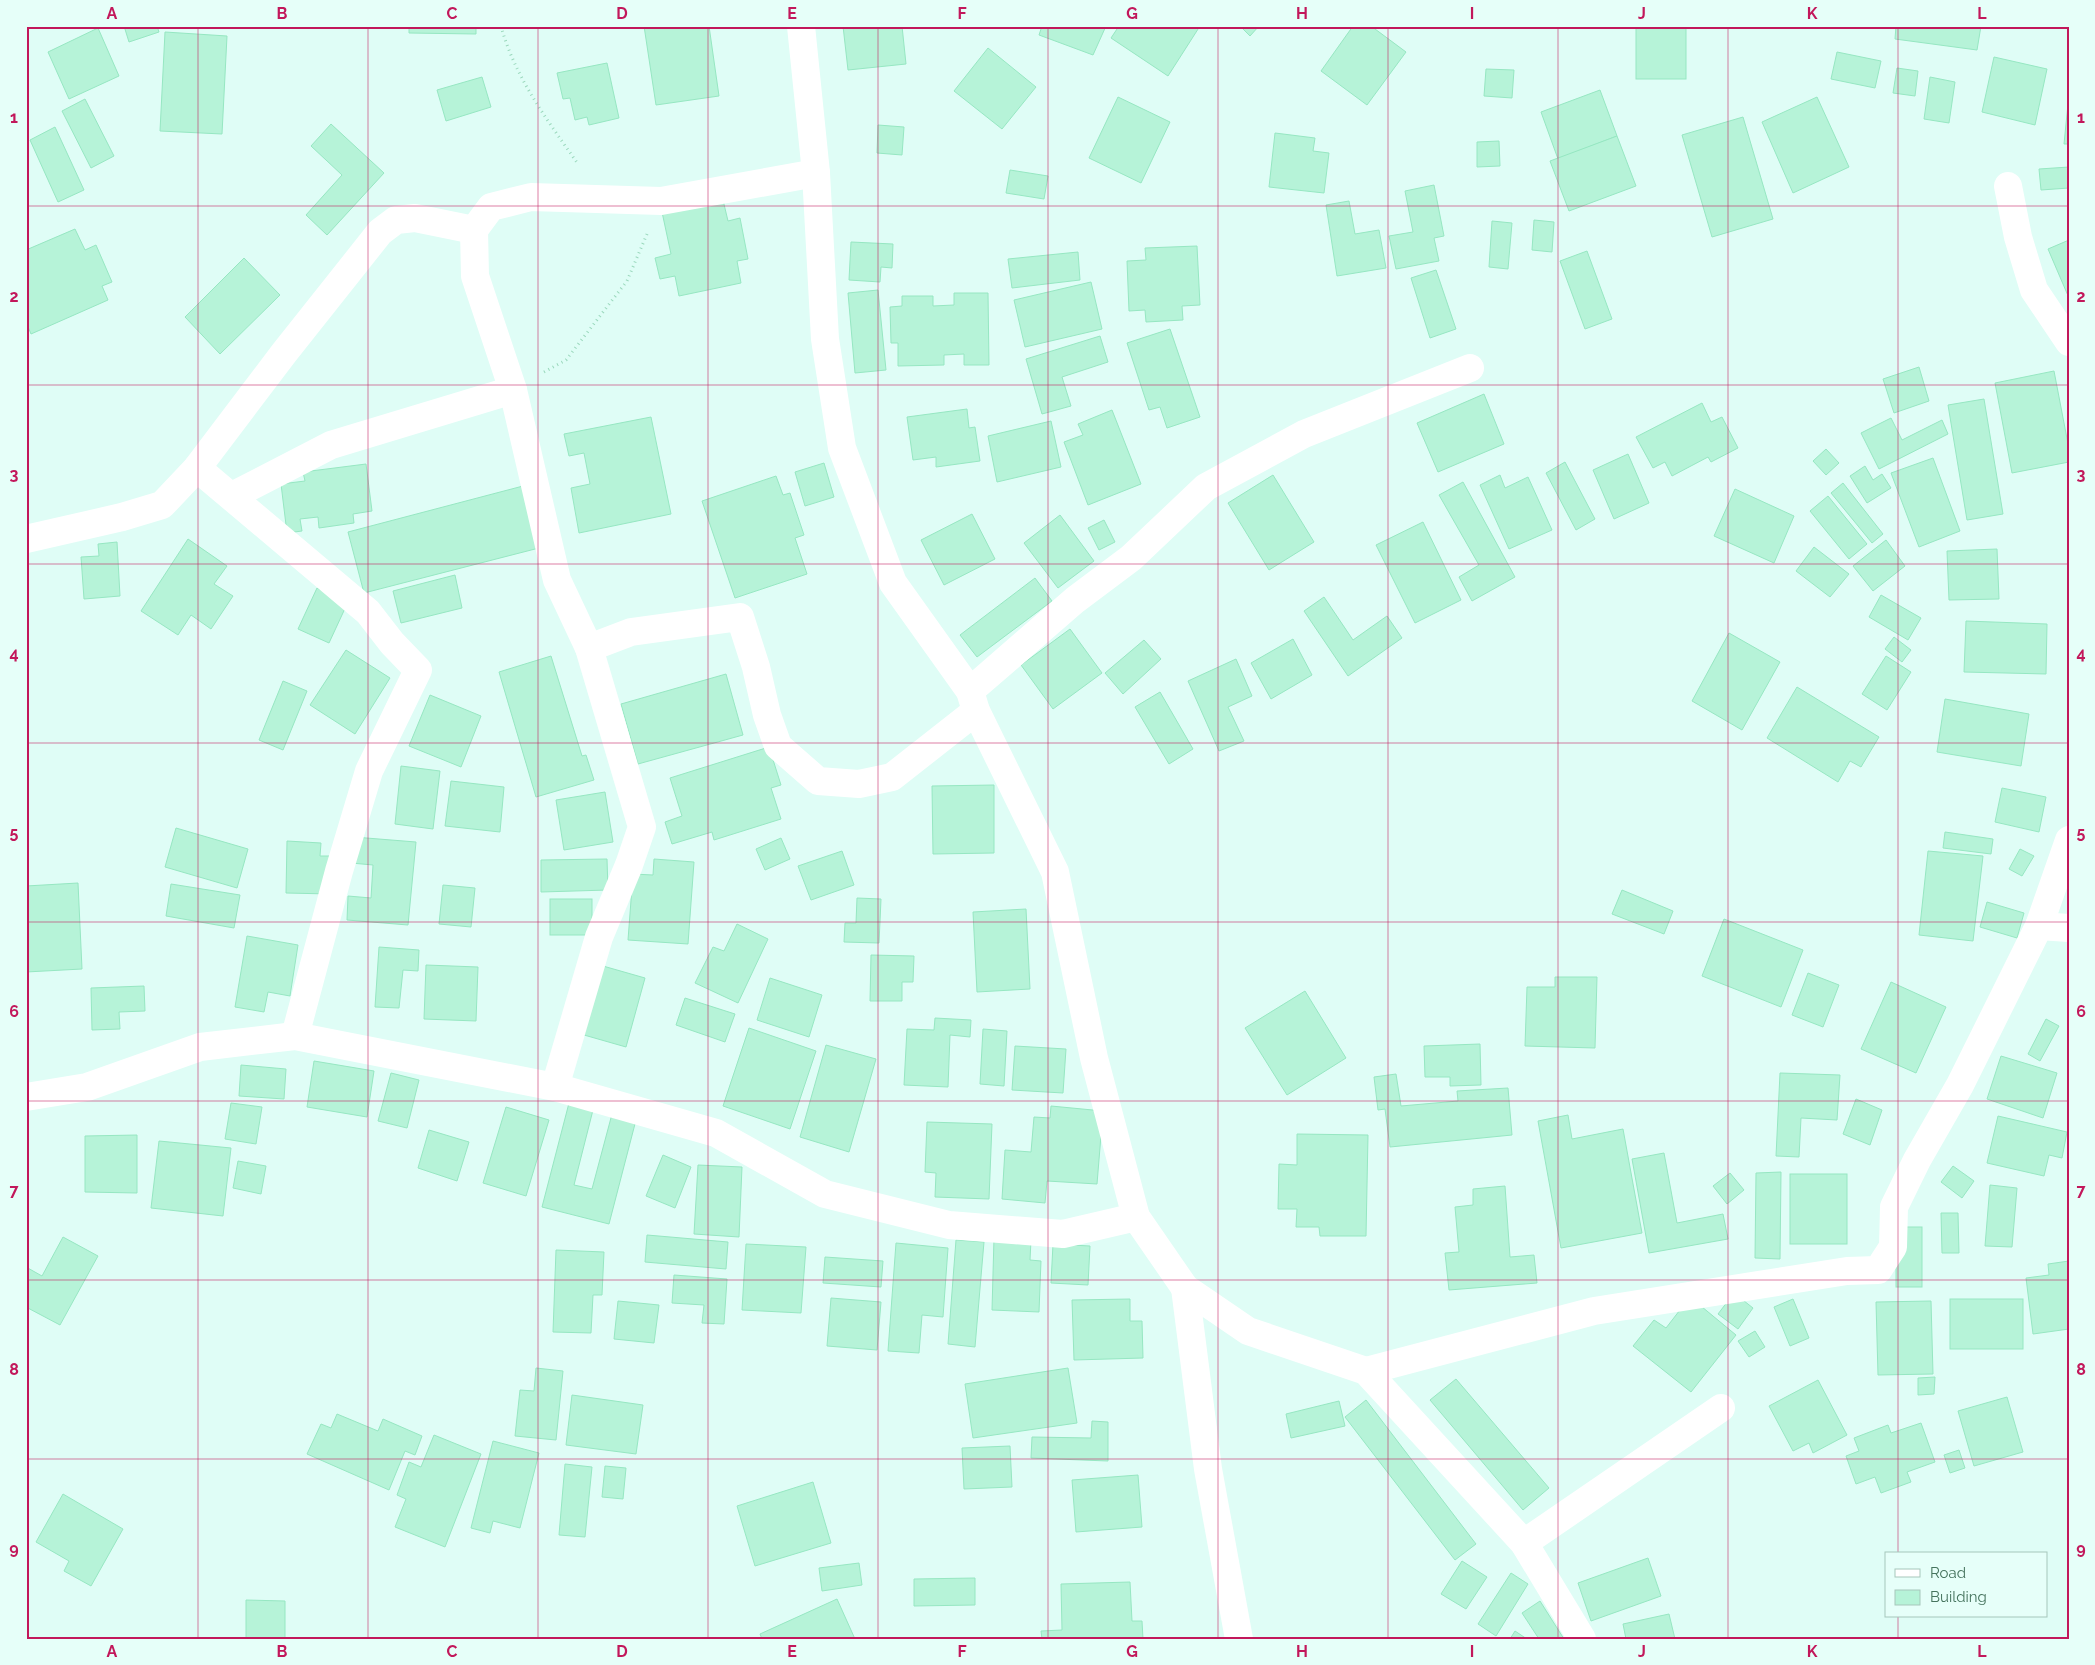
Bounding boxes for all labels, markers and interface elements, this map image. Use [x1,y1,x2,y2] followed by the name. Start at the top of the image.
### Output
[107,4,118,23] text: A
[277,4,288,23] text: B
[447,4,458,23] text: C
[616,4,628,23] text: D
[787,4,797,23] text: E
[957,4,967,23] text: F
[1126,4,1138,23] text: G
[1296,4,1308,23] text: H
[1470,4,1474,23] text: I
[1638,4,1646,23] text: J
[1807,4,1818,23] text: K
[1977,4,1987,23] text: L
[10,108,18,127] text: 1
[2077,108,2085,127] text: 1
[9,287,19,306] text: 2
[2076,287,2086,306] text: 2
[10,465,19,484] text: 3
[2077,465,2086,484] text: 3
[9,644,19,663] text: 4
[2076,644,2086,663] text: 4
[10,823,19,842] text: 5
[2077,823,2086,842] text: 5
[9,1002,19,1021] text: 6
[2076,1002,2086,1021] text: 6
[10,1181,19,1200] text: 7
[2077,1181,2086,1200] text: 7
[9,1360,19,1379] text: 8
[2076,1360,2086,1379] text: 8
[9,1539,19,1558] text: 9
[2076,1539,2086,1558] text: 9
[1885,1552,2048,1618] legend
[1930,1564,1966,1582] text: Road
[1930,1588,1987,1606] text: Building
[107,1642,118,1661] text: A
[277,1642,288,1661] text: B
[447,1642,458,1661] text: C
[616,1642,628,1661] text: D
[787,1642,797,1661] text: E
[957,1642,967,1661] text: F
[1126,1642,1138,1661] text: G
[1296,1642,1308,1661] text: H
[1470,1642,1474,1661] text: I
[1638,1642,1646,1661] text: J
[1807,1642,1818,1661] text: K
[1977,1642,1987,1661] text: L

